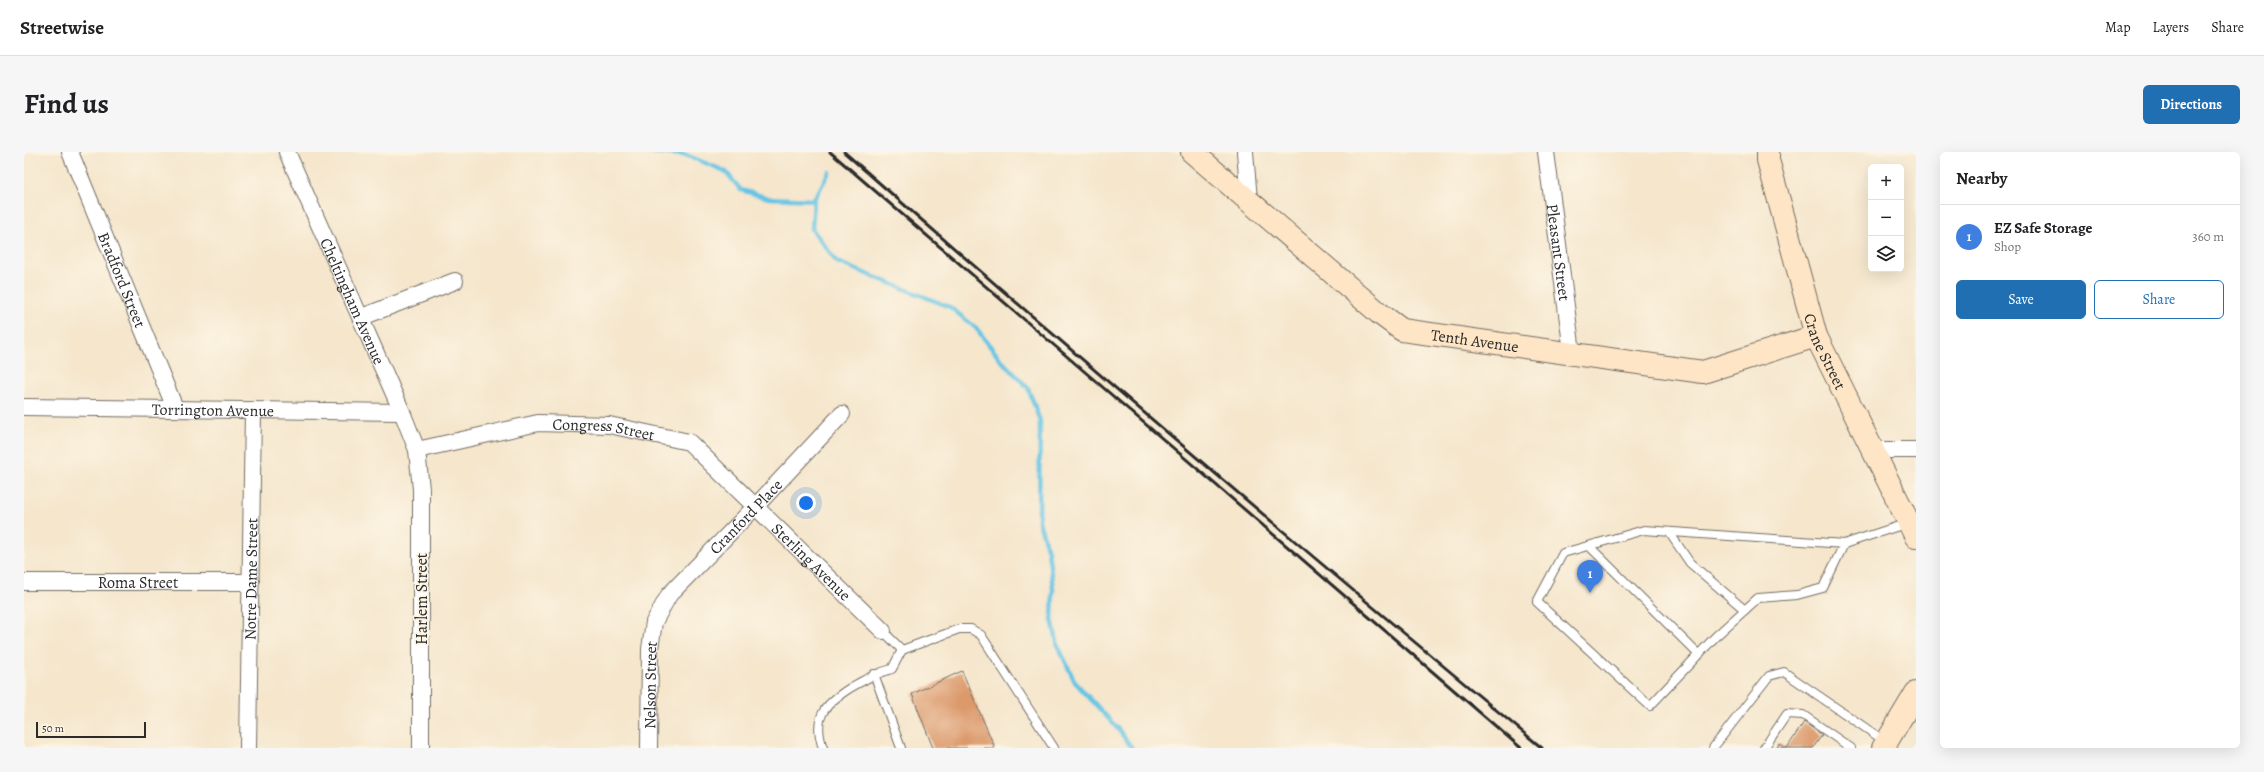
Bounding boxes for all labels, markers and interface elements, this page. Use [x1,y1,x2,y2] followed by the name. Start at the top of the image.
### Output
[20,15,104,41] text: Streetwise
[2105,18,2131,37] text: Map
[2153,18,2189,37] text: Layers
[2211,18,2244,37] text: Share
[24,85,109,123] text: Find us
[2143,85,2240,124] button: Directions
[1868,164,1904,272] map controls
[1868,164,1904,200] button: +
[1956,167,2007,190] text: Nearby
[1868,200,1904,236] button: −
[1541,202,1575,302] street label: Pleasant Street
[1994,218,2092,238] text: EZ Safe Storage
[1967,228,1971,245] text: 1
[2192,228,2224,245] text: 360 m
[92,229,151,331] street label: Bradford Street
[314,235,390,368] street label: Cheltingham Avenue
[1868,236,1904,272] button: layers
[1994,238,2021,255] text: Shop
[1956,280,2086,319] button: Save
[2094,280,2224,319] button: Share
[1798,311,1851,394] street label: Crane Street
[1429,324,1520,358] street label: Tenth Avenue
[152,399,274,422] street label: Torrington Avenue
[552,413,657,446] street label: Congress Street
[705,475,788,559] street label: Cranford Place
[796,493,816,513] your location
[240,518,263,640] street label: Notre Dame Street
[766,518,856,606] street label: Sterling Avenue
[411,553,433,645] street label: Harlem Street
[1577,560,1603,593] pin: 1
[98,572,178,594] street label: Roma Street
[639,640,663,729] street label: Nelson Street
[36,720,146,739] scale bar
[42,721,64,736] text: 50 m

